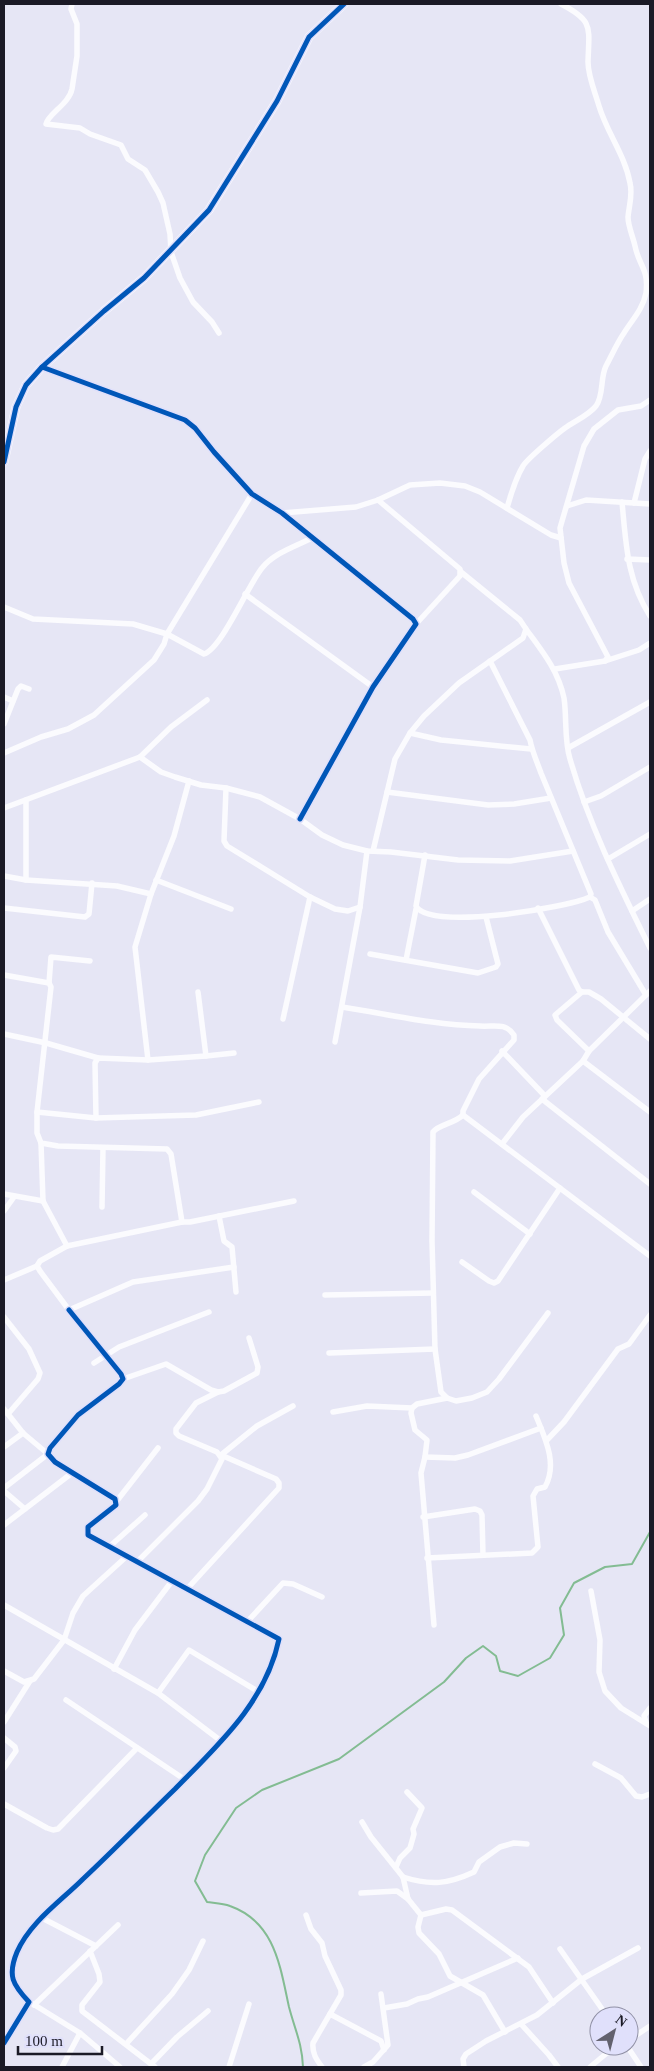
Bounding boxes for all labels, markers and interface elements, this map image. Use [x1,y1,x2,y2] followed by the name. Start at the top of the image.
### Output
[589,2006,639,2056] north arrow
[613,2012,630,2030] text: N
[18,2024,101,2056] scale bar
[25,2033,63,2049] text: 100 m

